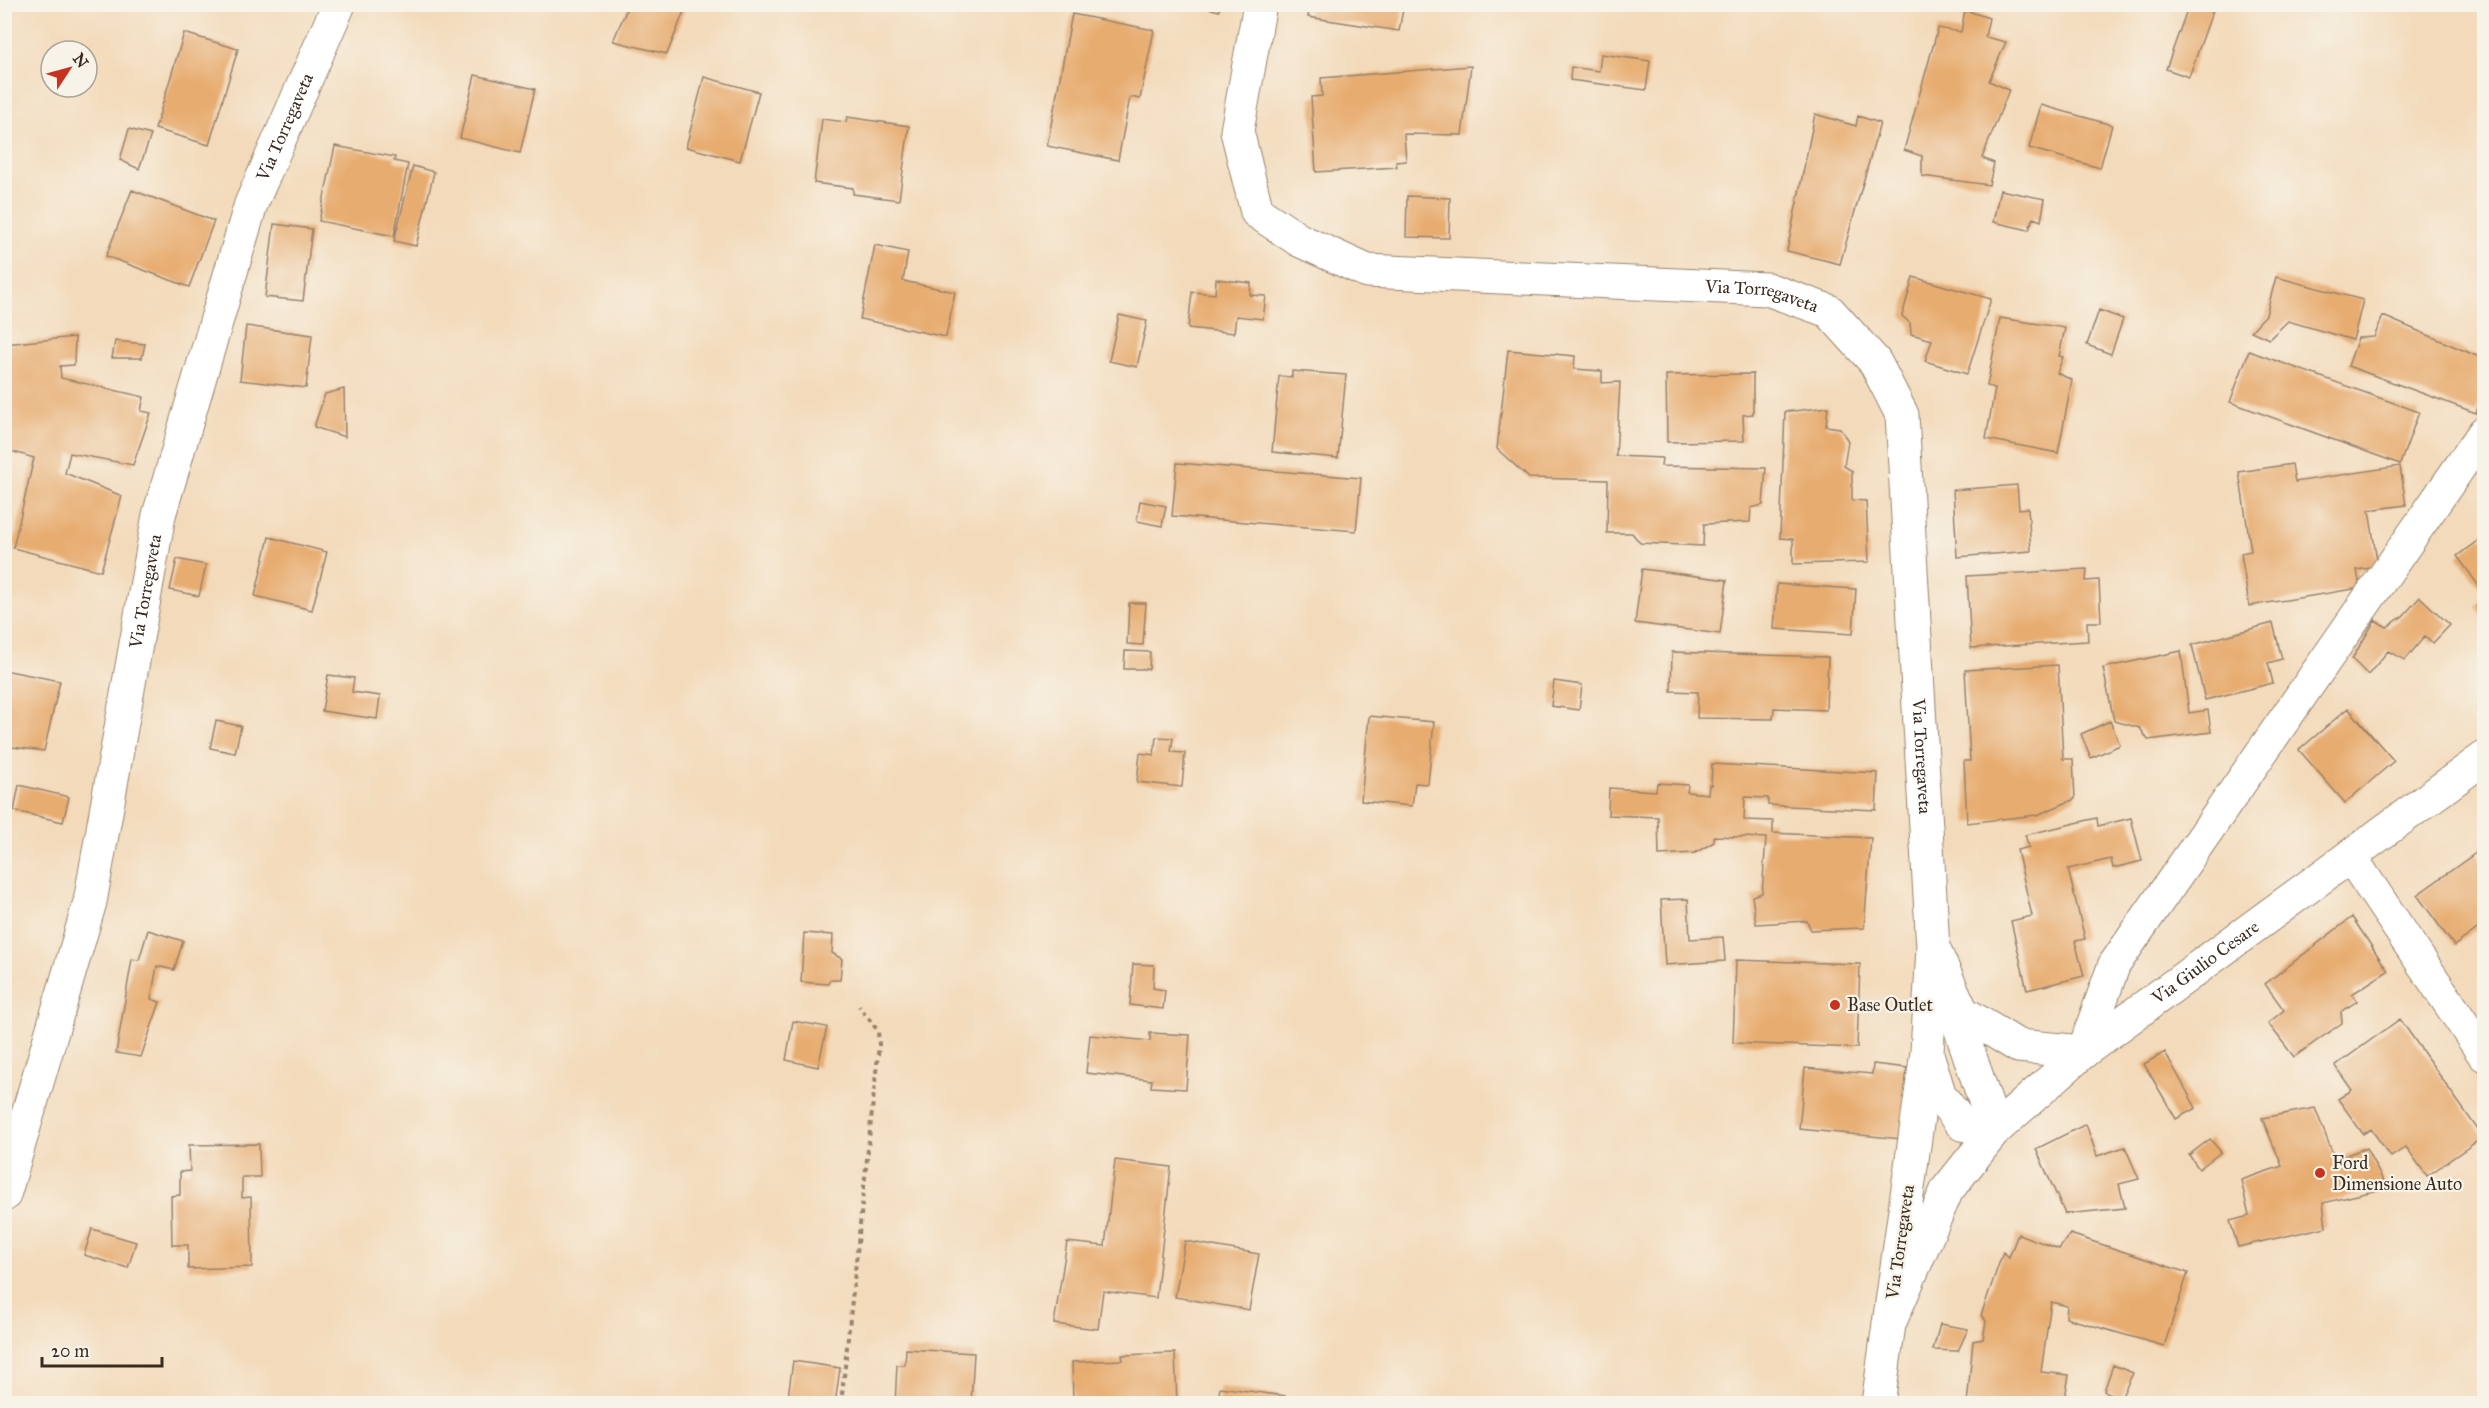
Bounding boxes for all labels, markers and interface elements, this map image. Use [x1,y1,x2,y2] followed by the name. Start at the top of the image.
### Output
[39,39,99,99] north arrow
[69,49,93,72] text: N
[251,69,318,185] street label: Via Torregaveta
[1704,275,1822,317] street label: Via Torregaveta
[124,532,166,651] street label: Via Torregaveta
[1907,697,1936,815] street label: Via Torregaveta
[2147,916,2263,1009] street label: Via Giulio Cesare
[1847,994,1933,1016] place label: Base Outlet
[1828,998,1842,1012] marker: Base Outlet
[2332,1152,2462,1195] place label: Ford Dimensione Auto
[2313,1166,2327,1180] marker: Ford Dimensione Auto
[1881,1183,1920,1302] street label: Via Torregaveta
[42,1330,162,1368] scale bar
[51,1340,89,1362] text: 20 m

